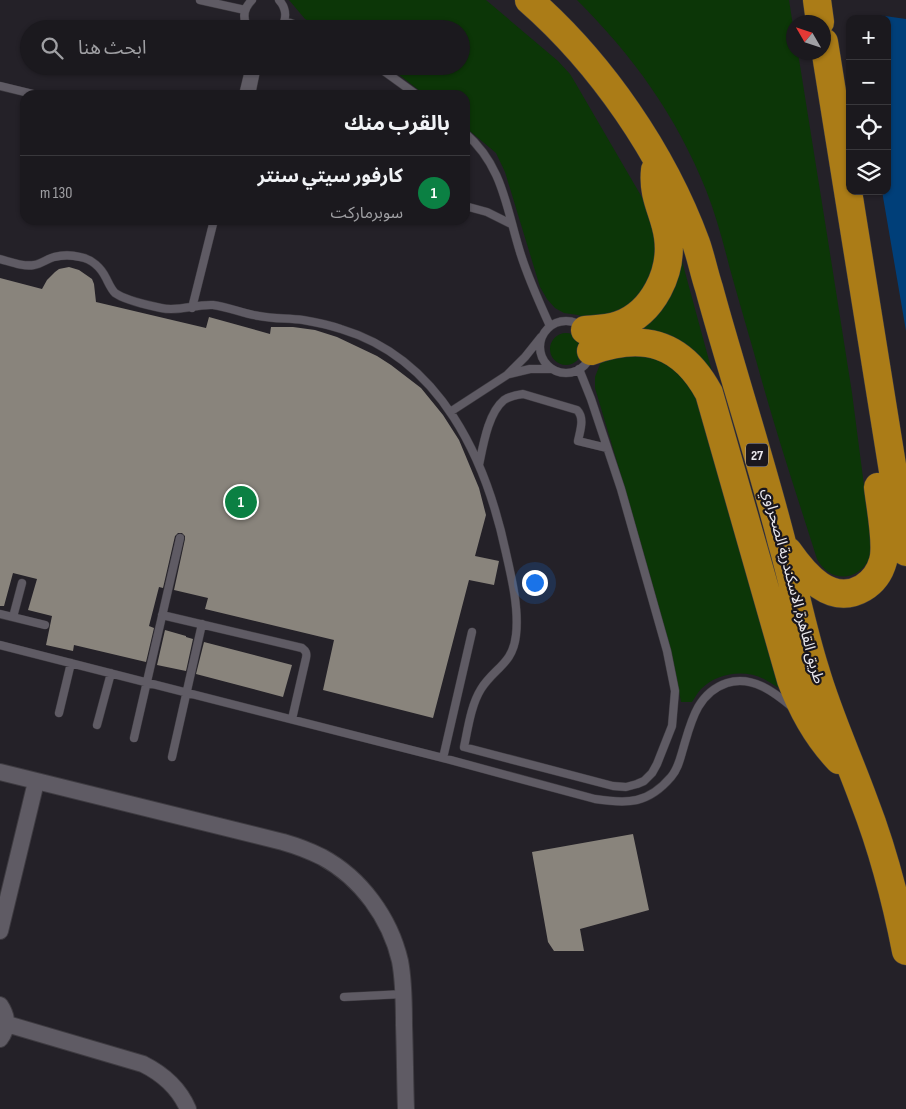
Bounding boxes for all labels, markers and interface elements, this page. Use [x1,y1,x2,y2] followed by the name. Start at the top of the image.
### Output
[786,15,831,60] north arrow
[846,15,891,195] map controls
[846,15,891,60] button: +
[20,20,470,75] search box
[38,34,66,62] icon: search
[78,37,146,60] text: ابحث هنا
[846,60,891,105] button: −
[846,105,891,150] button: locate
[344,111,450,136] text: بالقرب منك
[846,150,891,195] button: layers
[257,165,403,188] text: كارفور سيتي سنتر
[40,184,72,203] text: 130 m
[431,184,437,203] text: 1
[331,204,403,223] text: سوبرماركت
[746,444,768,466] road number: 27
[225,483,257,521] pin: 1
[756,486,828,686] street label: طريق القاهرة, الاسكندرية الصحراوي
[522,570,548,596] your location

